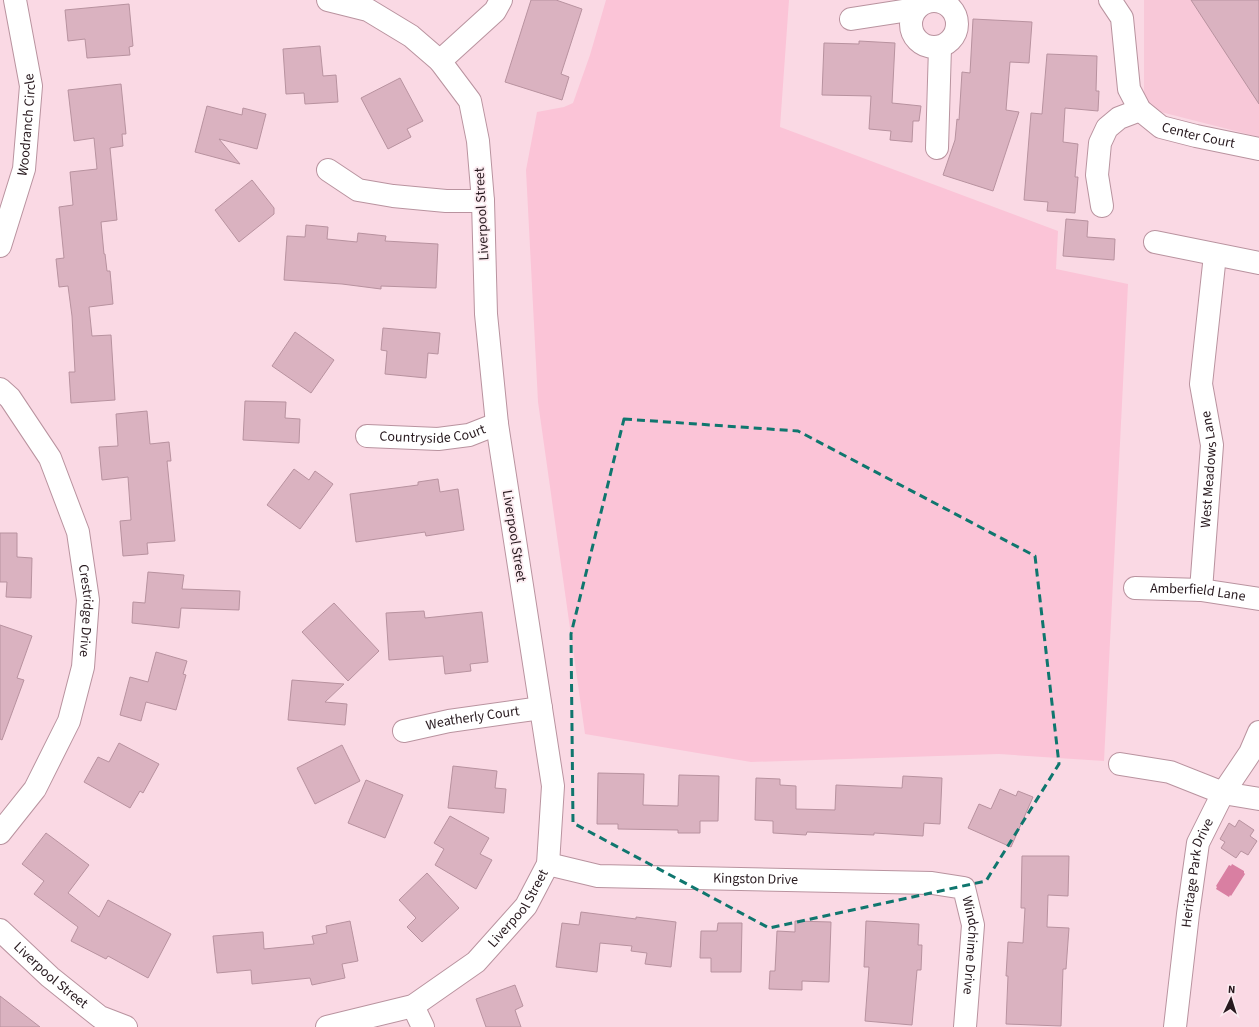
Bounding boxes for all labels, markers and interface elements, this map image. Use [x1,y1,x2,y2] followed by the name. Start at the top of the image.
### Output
[12,72,41,179] street label: Woodranch Circle
[1159,118,1237,154] street label: Center Court
[470,167,494,261] street label: Liverpool Street
[1196,409,1222,529] street label: West Meadows Lane
[379,419,489,449] street label: Countryside Court
[497,489,531,584] street label: Liverpool Street
[73,563,98,658] street label: Crestridge Drive
[1150,578,1247,607] street label: Amberfield Lane
[424,701,521,736] street label: Weatherly Court
[1176,815,1219,929] street label: Heritage Park Drive
[483,866,554,952] street label: Liverpool Street
[713,868,798,890] street label: Kingston Drive
[956,894,983,995] street label: Windchime Drive
[9,937,92,1014] street label: Liverpool Street
[1211,979,1251,1019] north arrow
[1227,982,1236,997] text: N

